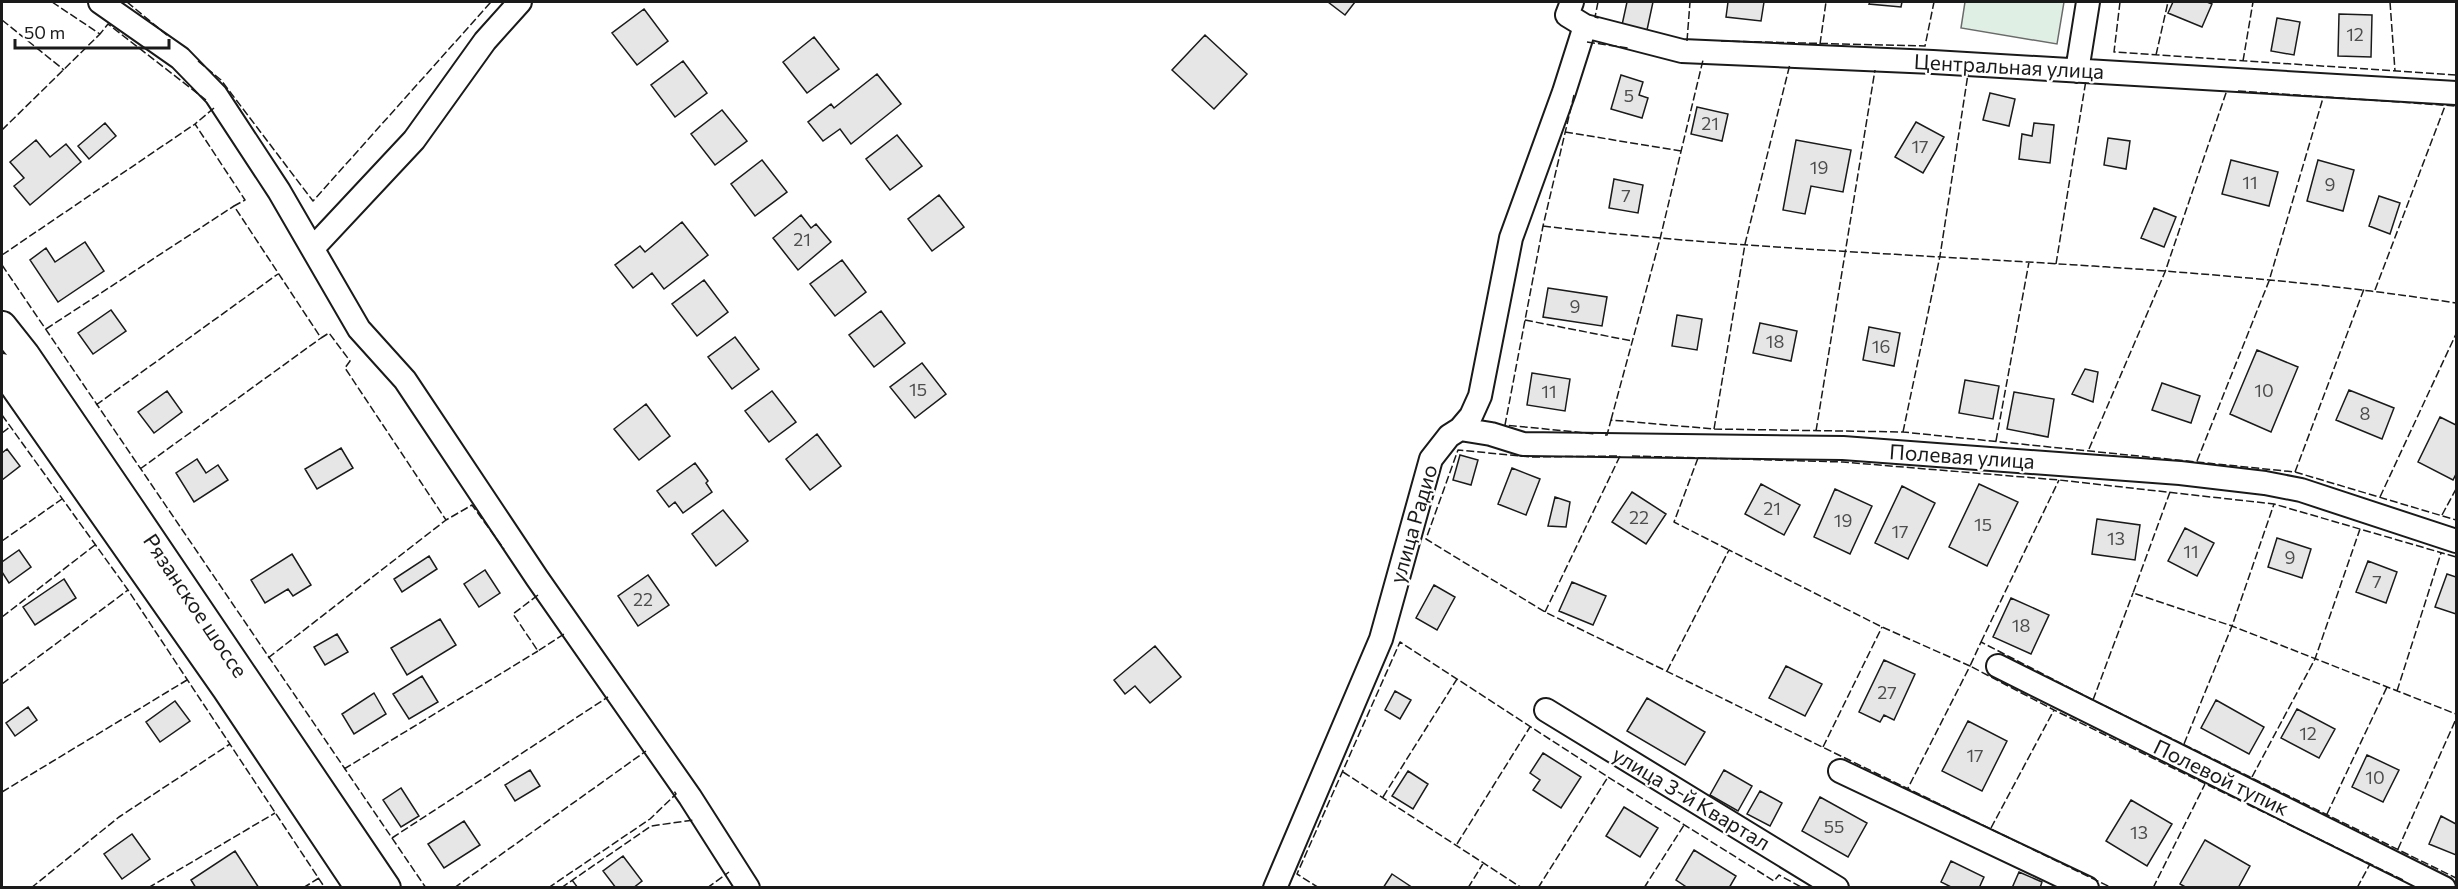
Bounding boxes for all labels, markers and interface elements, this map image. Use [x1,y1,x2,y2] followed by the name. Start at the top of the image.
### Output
[15,12,170,50] scale bar
[24,21,65,43] text: 50 m
[2346,23,2364,45] house number: 12
[1913,48,2105,83] street label: Центральная улица
[1624,84,1634,106] house number: 5
[1701,112,1719,134] house number: 21
[1911,135,1929,157] house number: 17
[1810,156,1828,178] house number: 19
[2242,171,2258,193] house number: 11
[2325,173,2335,195] house number: 9
[1621,184,1631,206] house number: 7
[793,228,811,250] house number: 21
[1570,295,1580,317] house number: 9
[1766,330,1784,352] house number: 18
[1872,335,1890,357] house number: 16
[909,378,927,400] house number: 15
[2254,379,2274,401] house number: 10
[1541,380,1557,402] house number: 11
[2360,402,2371,424] house number: 8
[1889,438,2036,473] street label: Полевая улица
[1384,461,1441,586] street label: улица Радио
[1763,497,1781,519] house number: 21
[1629,506,1649,528] house number: 22
[1834,509,1852,531] house number: 19
[1974,513,1992,535] house number: 15
[1891,520,1909,542] house number: 17
[2107,527,2125,549] house number: 13
[139,529,254,682] street label: Рязанское шоссе
[2183,540,2199,562] house number: 11
[2285,546,2295,568] house number: 9
[2372,570,2382,592] house number: 7
[633,588,653,610] house number: 22
[2012,614,2030,636] house number: 18
[1877,681,1897,703] house number: 27
[2299,722,2317,744] house number: 12
[2150,733,2293,820] street label: Полевой тупик
[1608,741,1775,855] street label: улица 3-й Квартал
[1966,744,1984,766] house number: 17
[2365,766,2385,788] house number: 10
[1824,815,1844,837] house number: 55
[2130,821,2148,843] house number: 13

